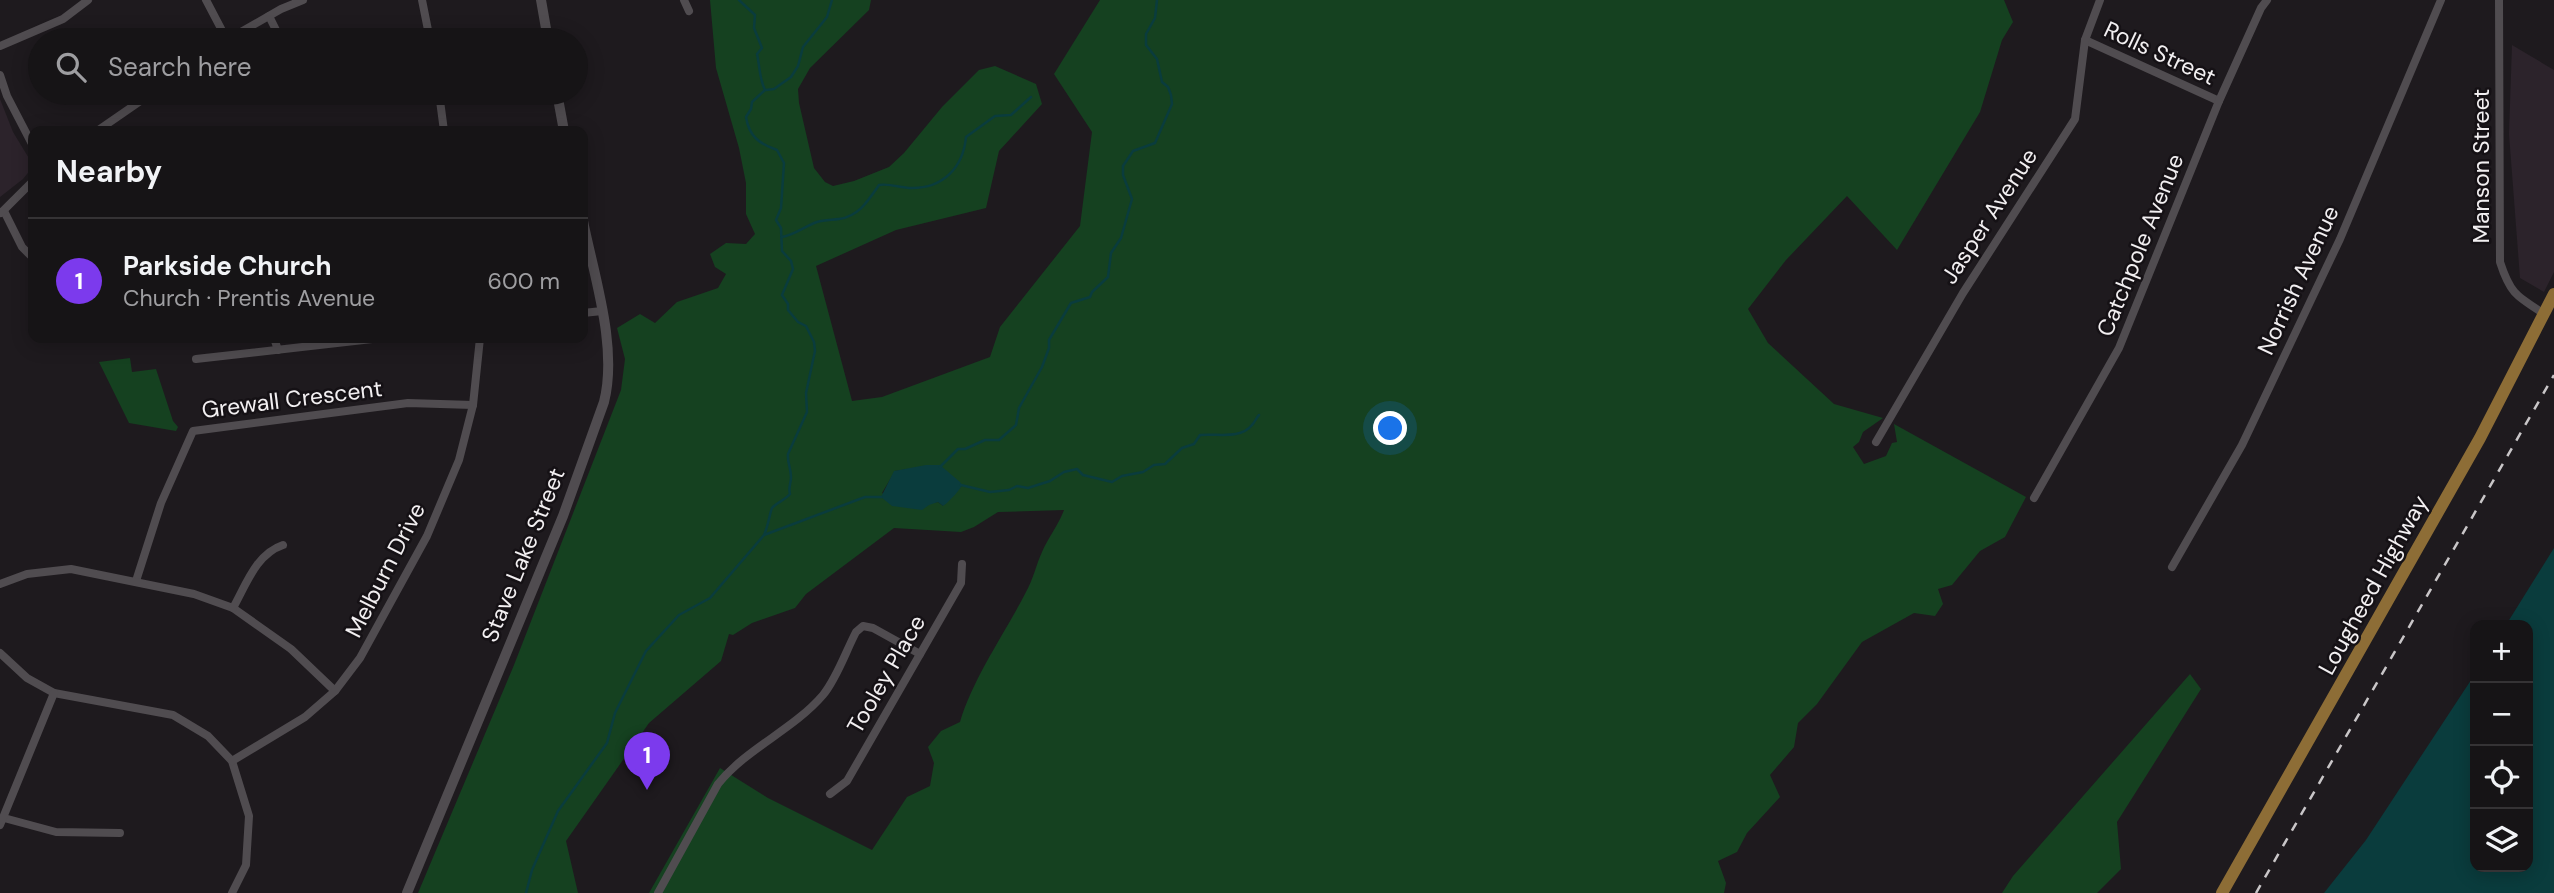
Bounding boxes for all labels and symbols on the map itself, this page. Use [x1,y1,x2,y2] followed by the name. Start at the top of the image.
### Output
[2099,14,2221,92] street label: Rolls Street
[2466,89,2496,243] street label: Manson Street
[1934,142,2044,290] street label: Jasper Avenue
[2090,149,2190,341] street label: Catchpole Avenue
[2250,201,2346,359] street label: Norrish Avenue
[200,373,384,425] street label: Grewall Crescent
[1373,411,1407,445] your location
[474,464,572,646] street label: Stave Lake Street
[2311,490,2435,680] street label: Lougheed Highway
[338,498,432,642] street label: Melburn Drive
[840,609,932,739] street label: Tooley Place
[624,732,670,790] pin: 1

